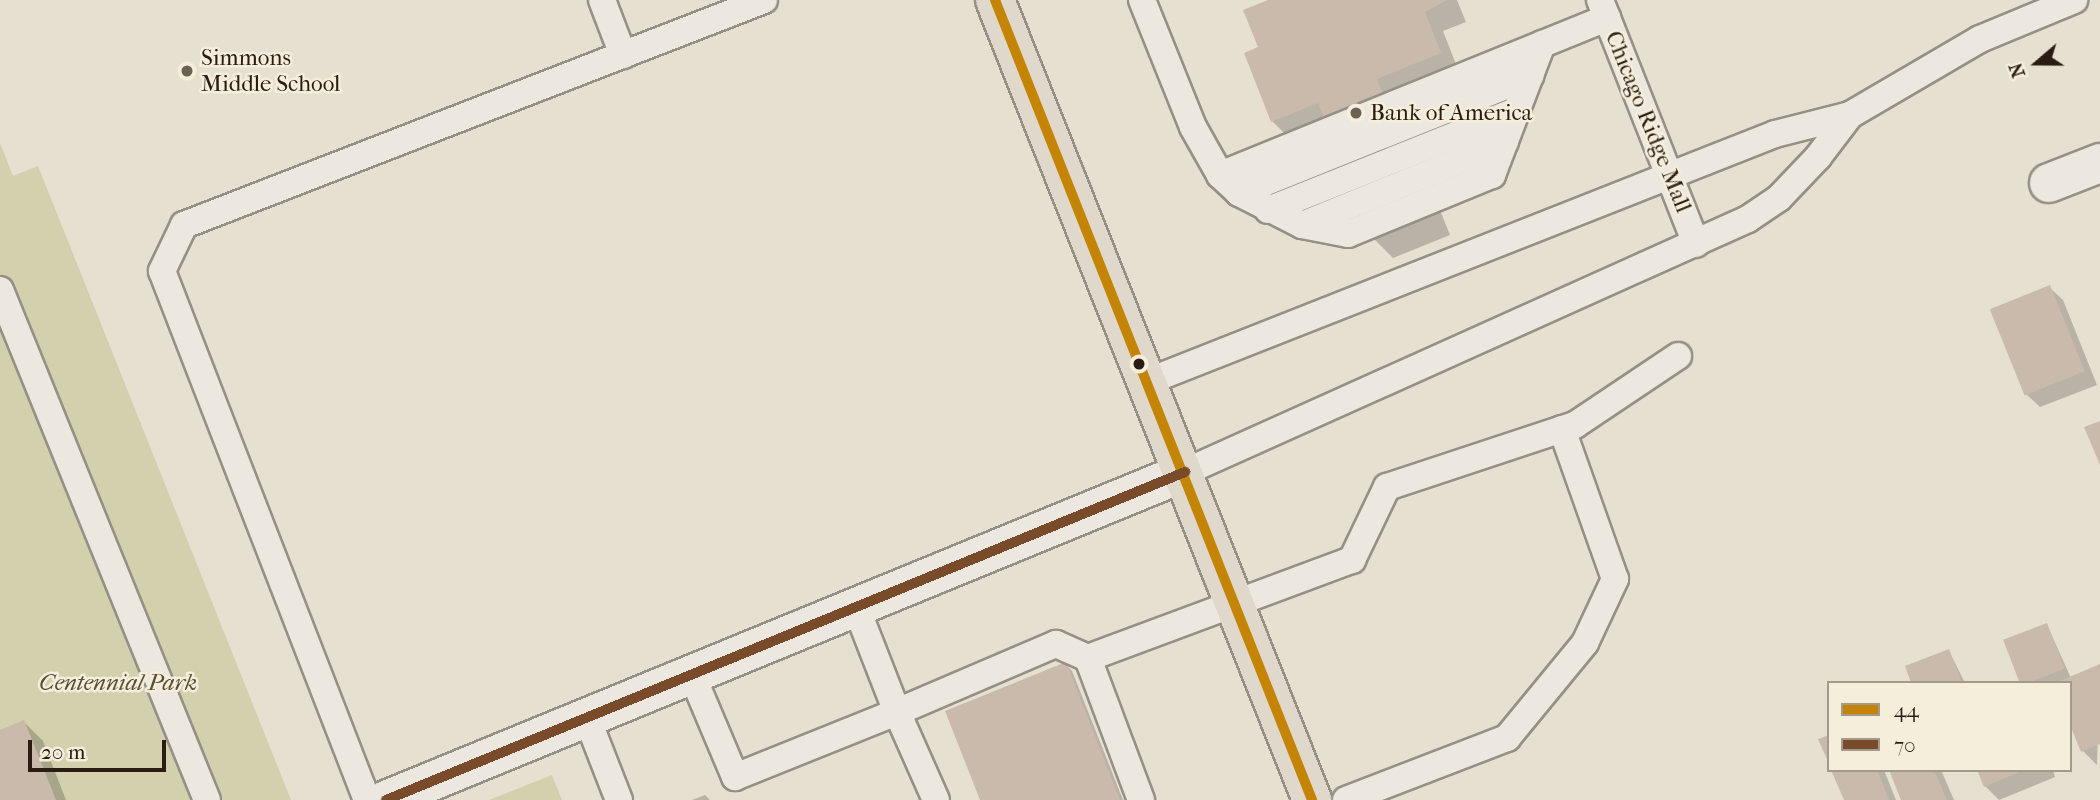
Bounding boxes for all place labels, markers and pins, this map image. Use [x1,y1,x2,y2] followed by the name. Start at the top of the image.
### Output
[201,44,340,98] place label: Simmons Middle School
[179,63,195,79] marker: Simmons Middle School
[1370,99,1532,127] place label: Bank of America
[1348,105,1364,121] marker: Bank of America
[1132,357,1146,371] unlabelled marker

